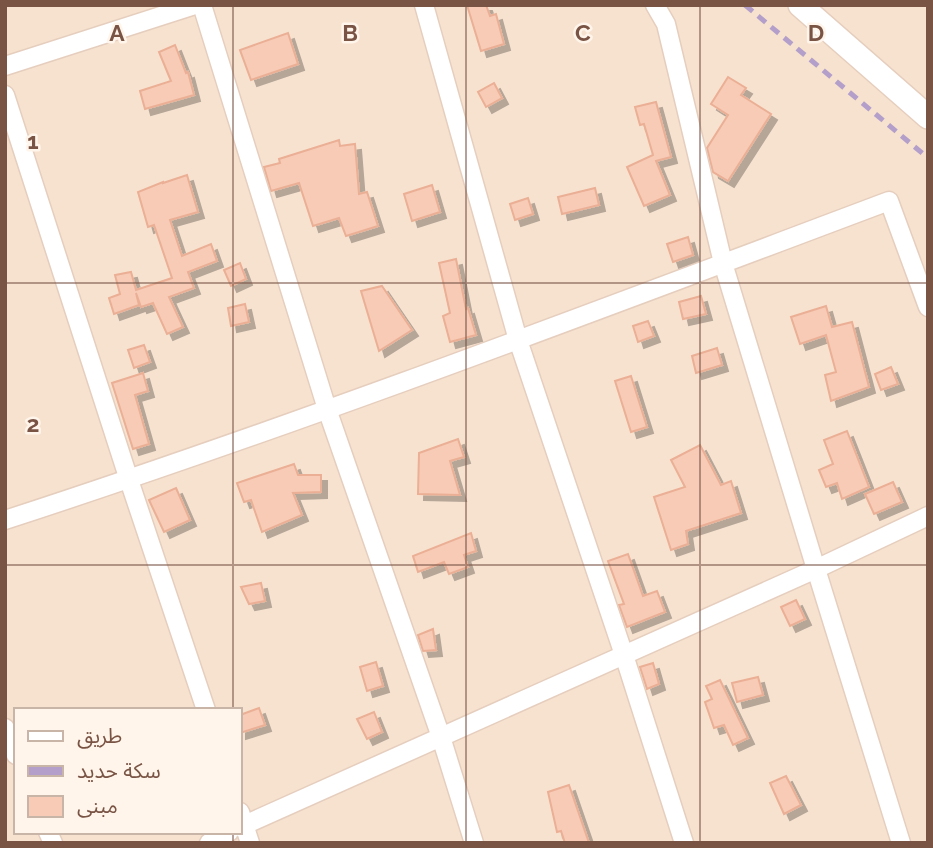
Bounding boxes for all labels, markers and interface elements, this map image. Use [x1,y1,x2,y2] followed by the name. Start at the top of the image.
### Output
[109,19,125,46] text: A
[342,19,358,46] text: B
[575,19,591,46] text: C
[808,19,824,46] text: D
[27,127,39,154] text: 1
[27,410,39,437] text: 2
[14,708,242,834] legend
[77,723,122,749] text: طريق
[77,758,161,783] text: سكة حديد
[77,793,118,818] text: مبنى

